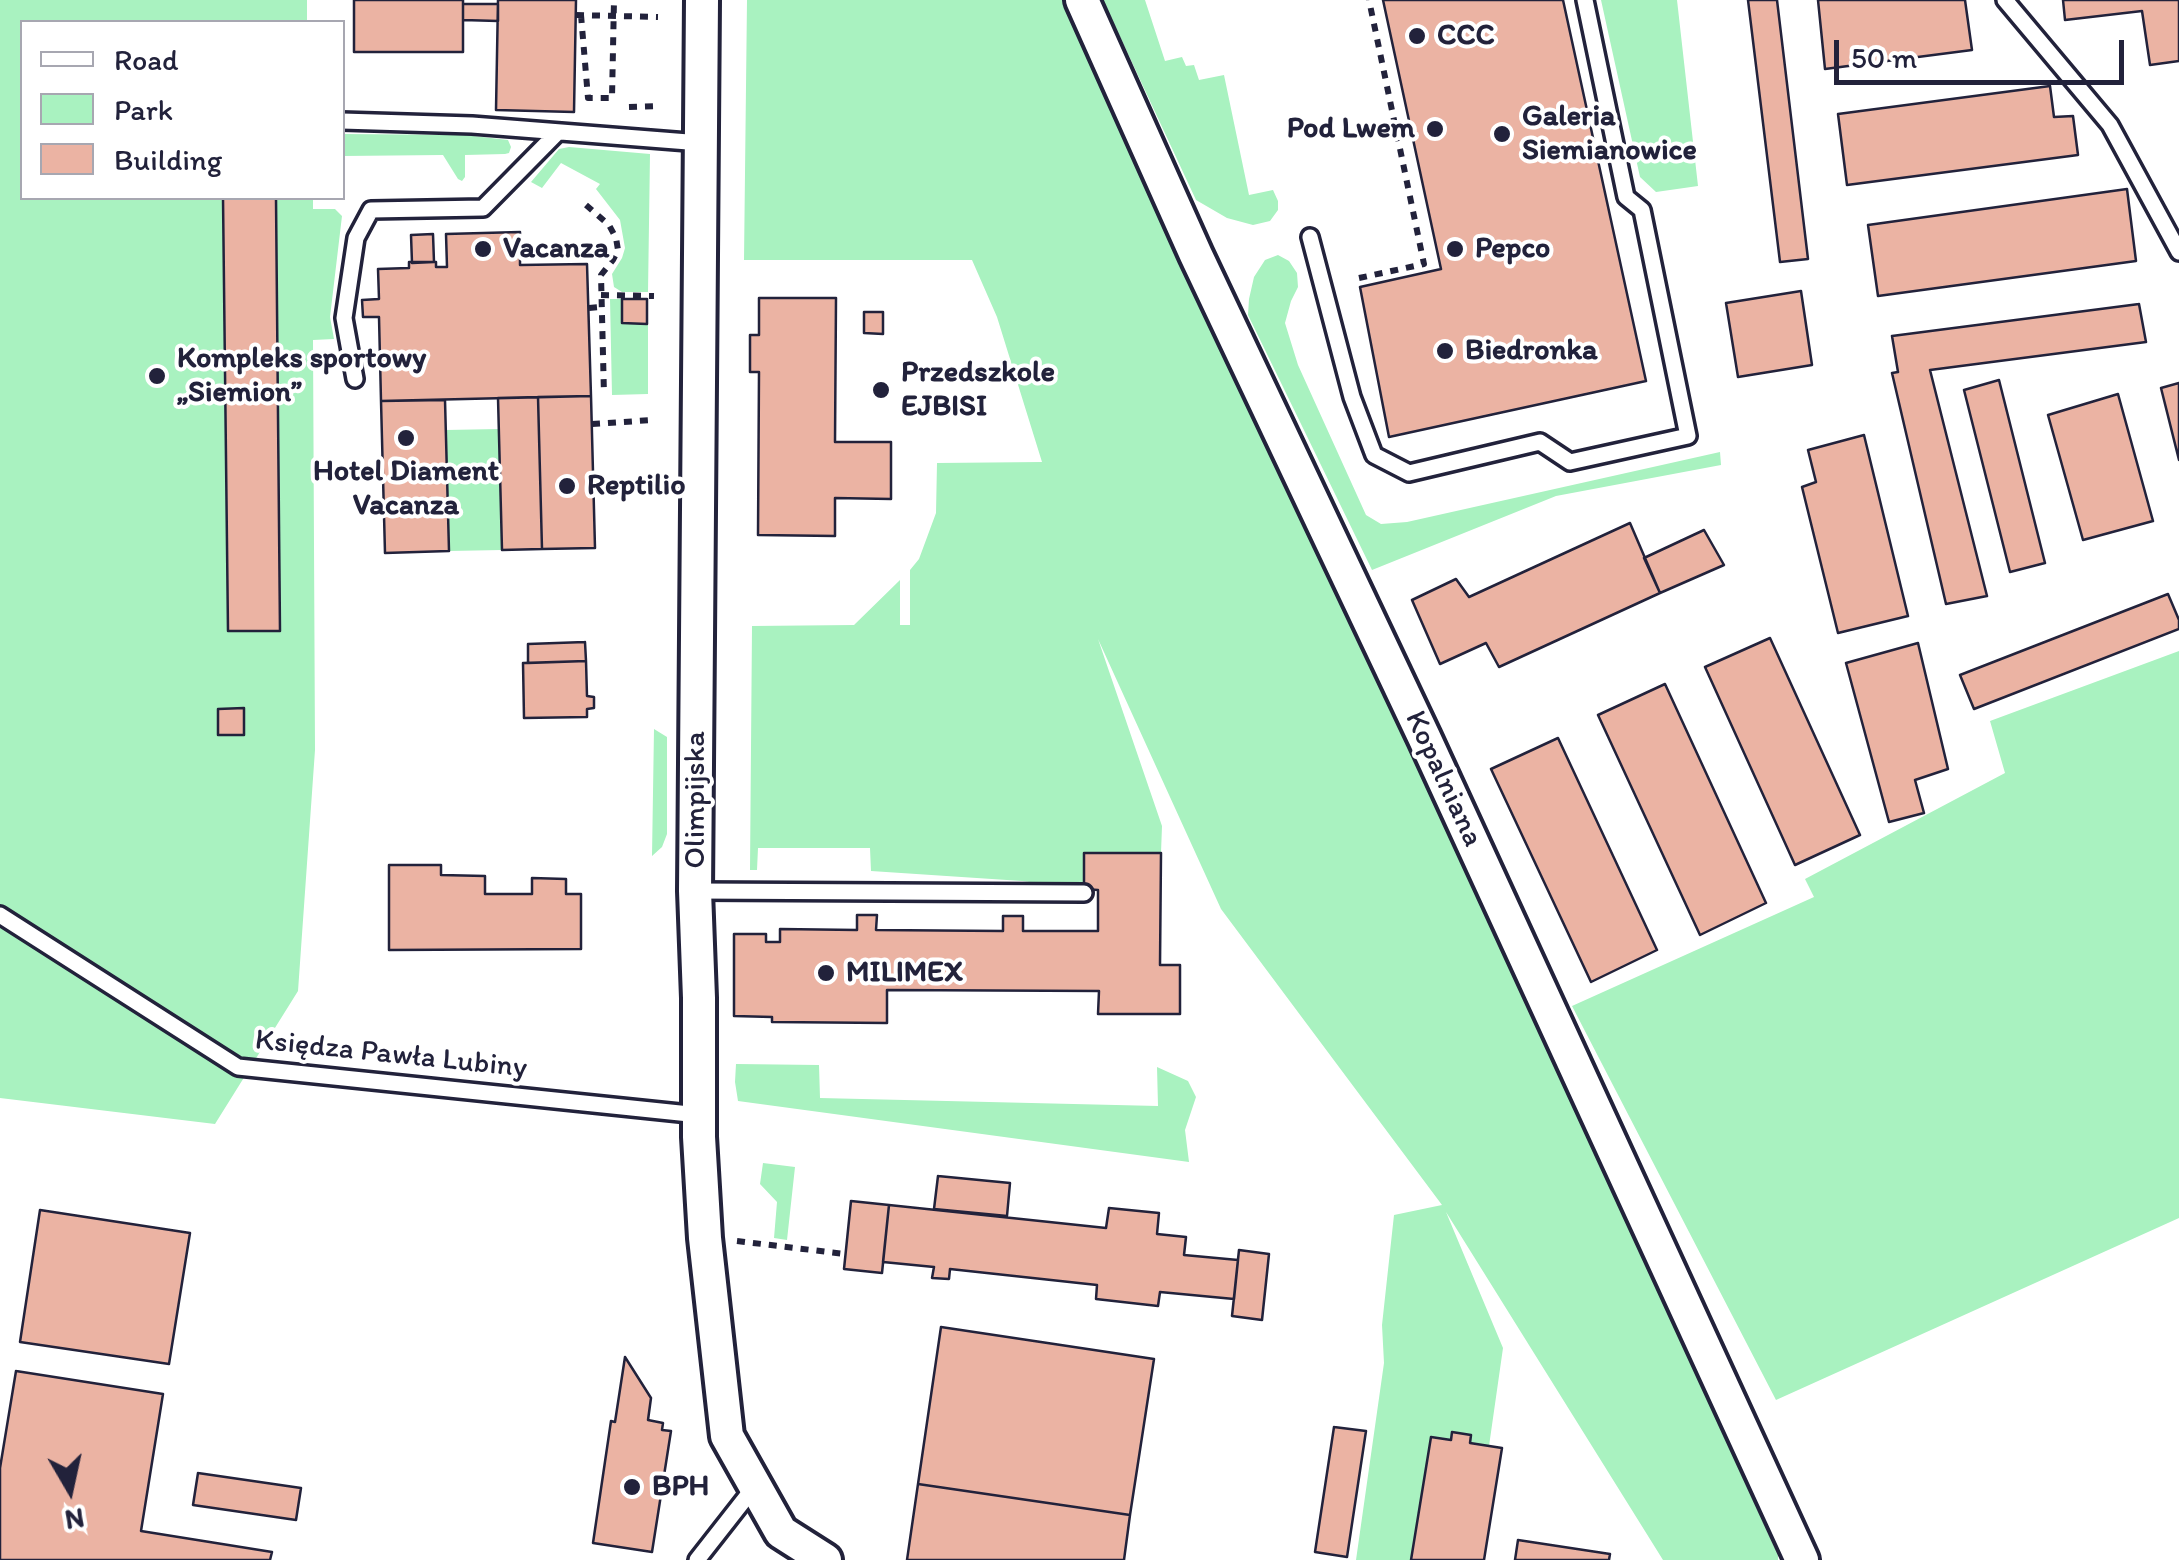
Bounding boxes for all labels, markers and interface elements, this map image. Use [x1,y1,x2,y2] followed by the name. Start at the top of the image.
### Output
[1437,18,1495,54] place label: CCC
[20,20,345,200] legend
[1839,20,2129,82] scale bar
[1406,25,1428,47] marker: CCC
[1851,39,1917,76] text: 50 m
[114,41,179,78] text: Road
[114,91,173,128] text: Park
[1522,99,1697,170] place label: Galeria Siemianowice
[1287,111,1415,147] place label: Pod Lwem
[1424,118,1446,140] marker: Pod Lwem
[1491,123,1513,145] marker: Galeria Siemianowice
[114,141,222,178] text: Building
[503,231,609,267] place label: Vacanza
[1475,231,1550,267] place label: Pepco
[472,238,494,260] marker: Vacanza
[1444,238,1466,260] marker: Pepco
[1465,333,1598,369] place label: Biedronka
[1434,340,1456,362] marker: Biedronka
[177,341,426,412] place label: Kompleks sportowy „Siemion”
[901,355,1055,426] place label: Przedszkole EJBISI
[146,365,168,387] marker: Kompleks sportowy „Siemion”
[870,379,892,401] marker: Przedszkole EJBISI
[395,427,417,449] marker: Hotel Diament Vacanza
[313,454,499,524] place label: Hotel Diament Vacanza
[587,468,685,504] place label: Reptilio
[556,475,578,497] marker: Reptilio
[1396,705,1490,853] street label: Kopalniana
[678,731,714,869] street label: Olimpijska
[846,955,963,991] place label: MILIMEX
[815,962,837,984] marker: MILIMEX
[253,1023,529,1087] street label: Księdza Pawła Lubiny
[20,1440,120,1540] north arrow
[652,1469,709,1505] place label: BPH
[621,1476,643,1498] marker: BPH
[63,1501,87,1538] text: N

